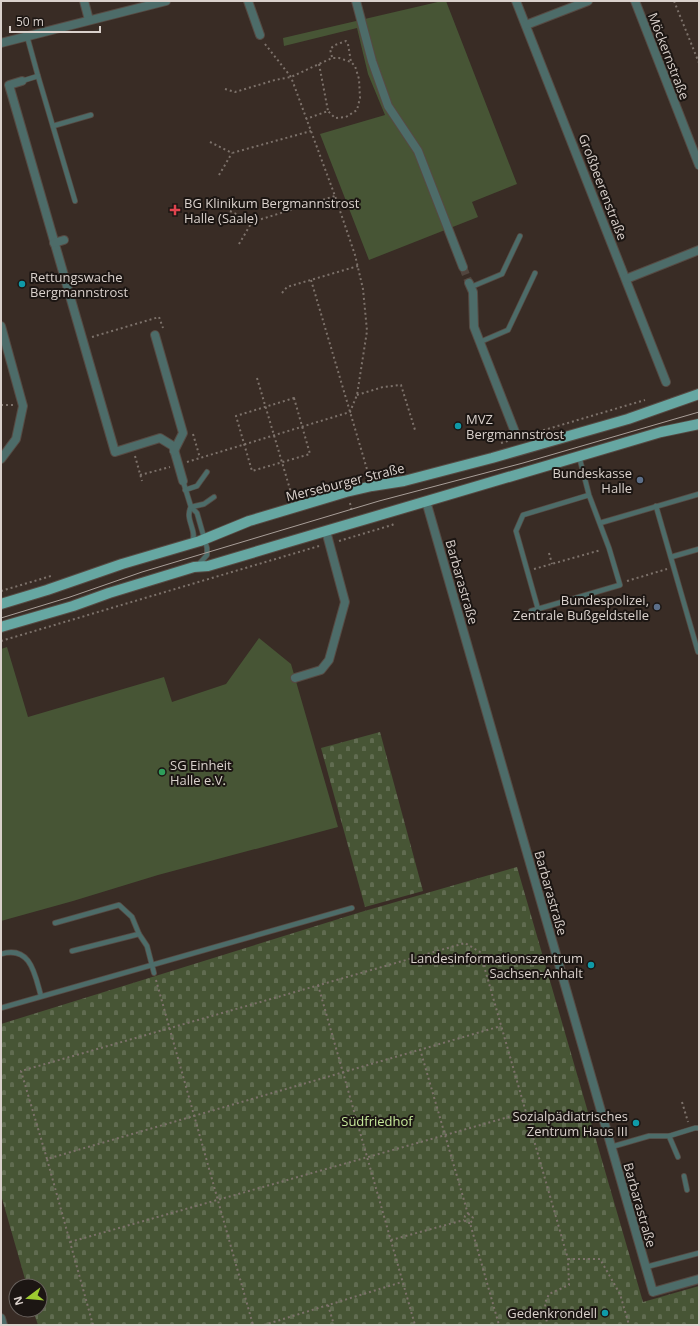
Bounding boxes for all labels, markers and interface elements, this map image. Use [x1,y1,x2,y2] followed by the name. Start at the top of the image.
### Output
[10,8,100,34] scale bar
[644,10,694,102] street label: Möckernstraße
[16,13,44,30] text: 50 m
[574,131,632,243] street label: Großbeerenstraße
[184,194,360,227] place label: BG Klinikum Bergmannstrost Halle (Saale)
[169,204,181,216] marker: BG Klinikum Bergmannstrost Halle (Saale)
[30,268,128,301] place label: Rettungswache Bergmannstrost
[17,279,27,289] marker: Rettungswache Bergmannstrost
[466,410,564,443] place label: MVZ Bergmannstrost
[453,421,463,431] marker: MVZ Bergmannstrost
[284,459,406,505] street label: Merseburger Straße
[552,464,632,497] place label: Bundeskasse Halle
[635,475,645,485] marker: Bundeskasse Halle
[441,538,483,626] street label: Barbarastraße
[513,591,649,624] place label: Bundespolizei, Zentrale Bußgeldstelle
[652,602,662,612] marker: Bundespolizei, Zentrale Bußgeldstelle
[170,756,232,789] place label: SG Einheit Halle e.V.
[157,767,167,777] marker: SG Einheit Halle e.V.
[530,849,572,937] street label: Barbarastraße
[410,949,583,982] place label: Landesinformationszentrum Sachsen-Anhalt
[586,960,596,970] marker: Landesinformationszentrum Sachsen-Anhalt
[512,1107,628,1140] place label: Sozialpädiatrisches Zentrum Haus III
[341,1112,413,1130] park label: Südfriedhof
[631,1118,641,1128] marker: Sozialpädiatrisches Zentrum Haus III
[619,1161,661,1249] street label: Barbarastraße
[8,1278,48,1318] north arrow
[9,1295,26,1307] text: N
[507,1304,597,1322] place label: Gedenkrondell
[600,1308,610,1318] marker: Gedenkrondell

